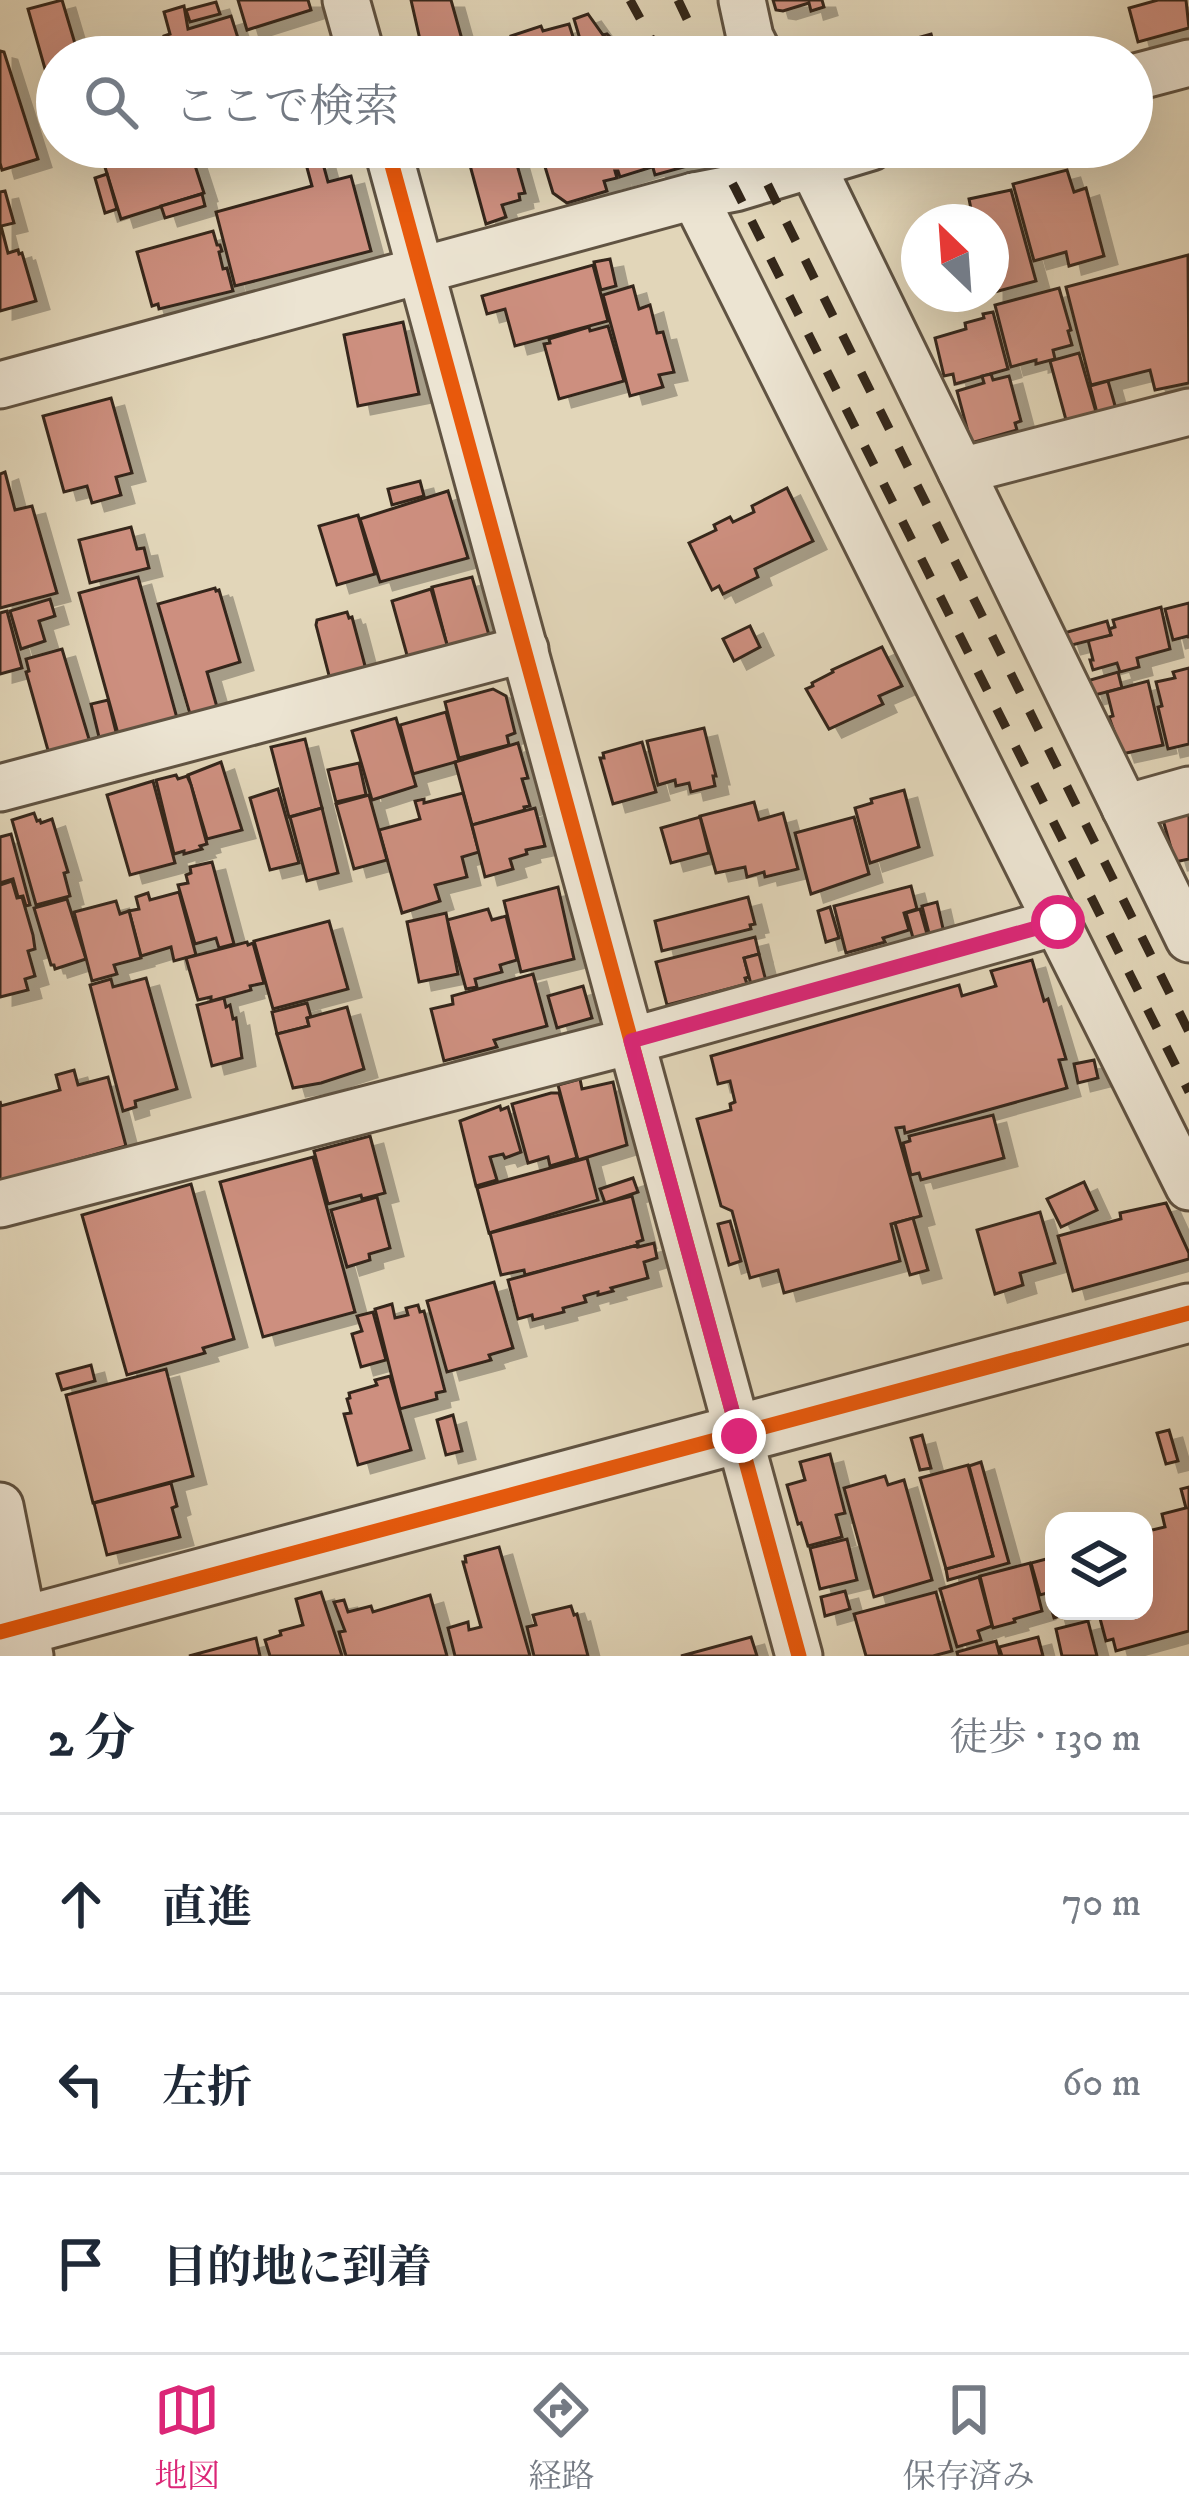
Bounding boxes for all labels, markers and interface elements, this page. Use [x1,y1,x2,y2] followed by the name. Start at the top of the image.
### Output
[36,36,1153,168] search box
[78,69,144,135] icon: search
[174,80,399,136] text: ここで検索
[901,204,1009,312] north arrow
[1031,895,1085,949] route start
[712,1409,766,1463] route end
[1045,1512,1153,1620] map controls
[1045,1512,1153,1620] button: layers
[48,1708,135,1772] text: 2 分
[949,1714,1141,1763] text: 徒歩 · 130 m
[48,1871,114,1937] icon: ahead
[1062,1879,1141,1928] text: 70 m
[162,1881,252,1937] text: 直進
[48,2051,114,2117] icon: left
[1062,2059,1141,2108] text: 60 m
[162,2061,252,2117] text: 左折
[48,2231,114,2297] icon: arrive
[162,2241,432,2297] text: 目的地に到着
[154,2377,220,2498] tab: 地図
[528,2377,594,2498] tab: 経路
[903,2377,1035,2498] tab: 保存済み

